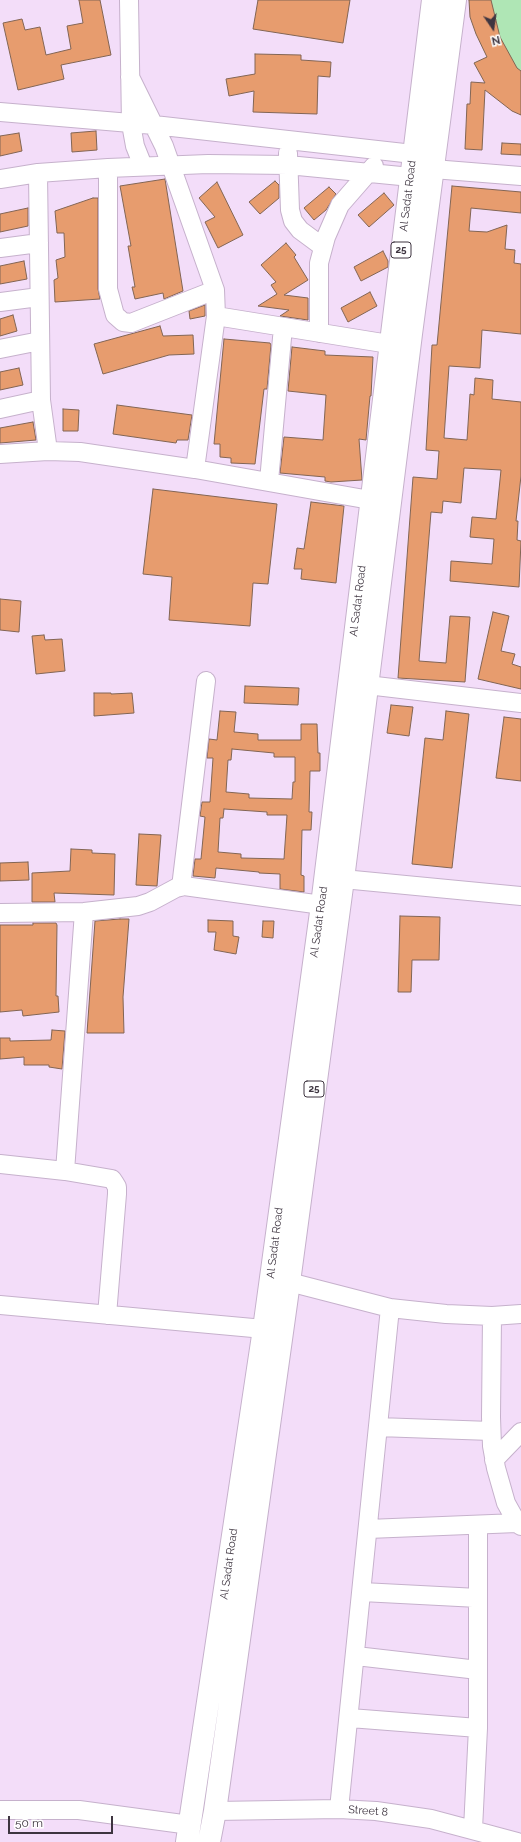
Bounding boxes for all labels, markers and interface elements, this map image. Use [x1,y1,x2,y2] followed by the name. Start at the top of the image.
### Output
[473,8,513,48] north arrow
[490,33,501,47] text: N
[397,160,419,232] street label: Al Sadat Road
[391,242,411,258] road number: 25
[347,565,369,637] street label: Al Sadat Road
[307,886,331,958] street label: Al Sadat Road
[304,1081,324,1097] road number: 25
[264,1207,286,1279] street label: Al Sadat Road
[217,1528,241,1600] street label: Al Sadat Road
[348,1803,388,1819] street label: Street 8
[10,1808,115,1834] scale bar
[15,1816,43,1830] text: 50 m

